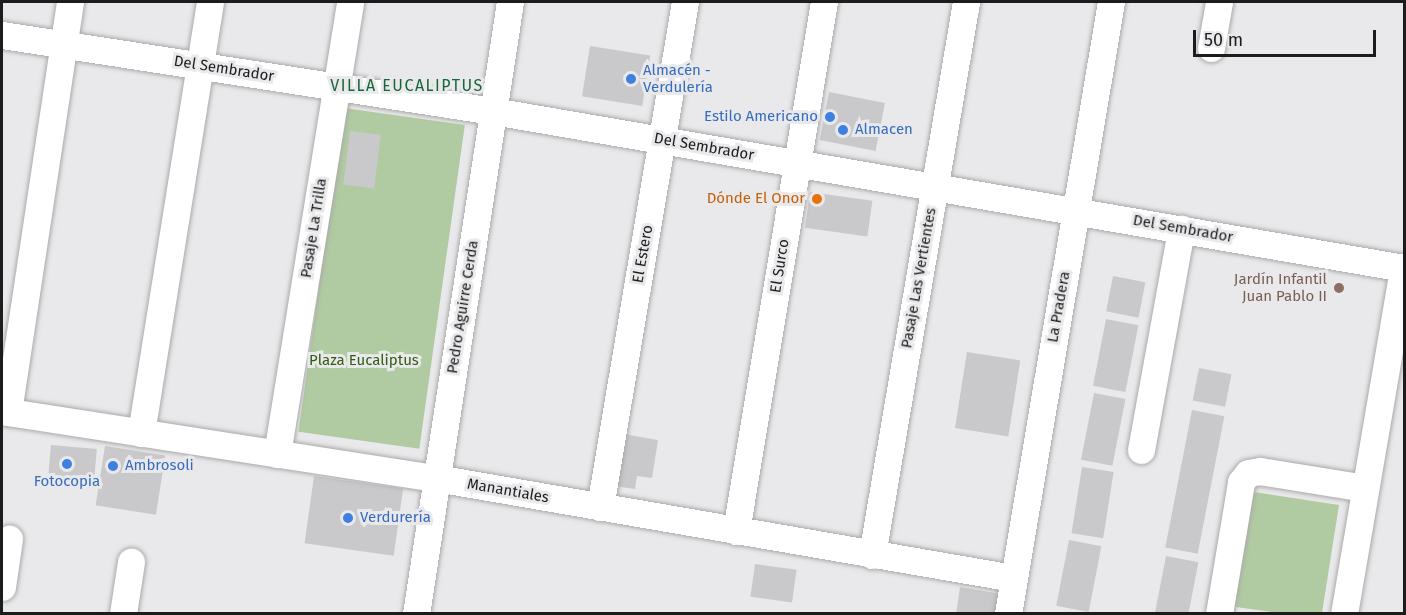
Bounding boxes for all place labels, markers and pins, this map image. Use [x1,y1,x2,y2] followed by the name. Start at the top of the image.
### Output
[643,61,713,96] place label: Almacén - Verdulería
[624,72,638,86] marker: Almacén - Verdulería
[704,108,818,126] place label: Estilo Americano
[823,110,837,124] marker: Estilo Americano
[855,121,913,139] place label: Almacen
[836,123,850,137] marker: Almacen
[707,190,805,208] place label: Dónde El Onor
[810,192,824,206] marker: Dónde El Onor
[1234,270,1327,305] place label: Jardín Infantil Juan Pablo II
[1332,281,1346,295] marker: Jardín Infantil Juan Pablo II
[60,457,74,471] marker: Fotocopia
[125,457,194,475] place label: Ambrosoli
[106,459,120,473] marker: Ambrosoli
[34,473,100,491] place label: Fotocopia
[360,509,431,527] place label: Verdurería
[341,511,355,525] marker: Verdurería

